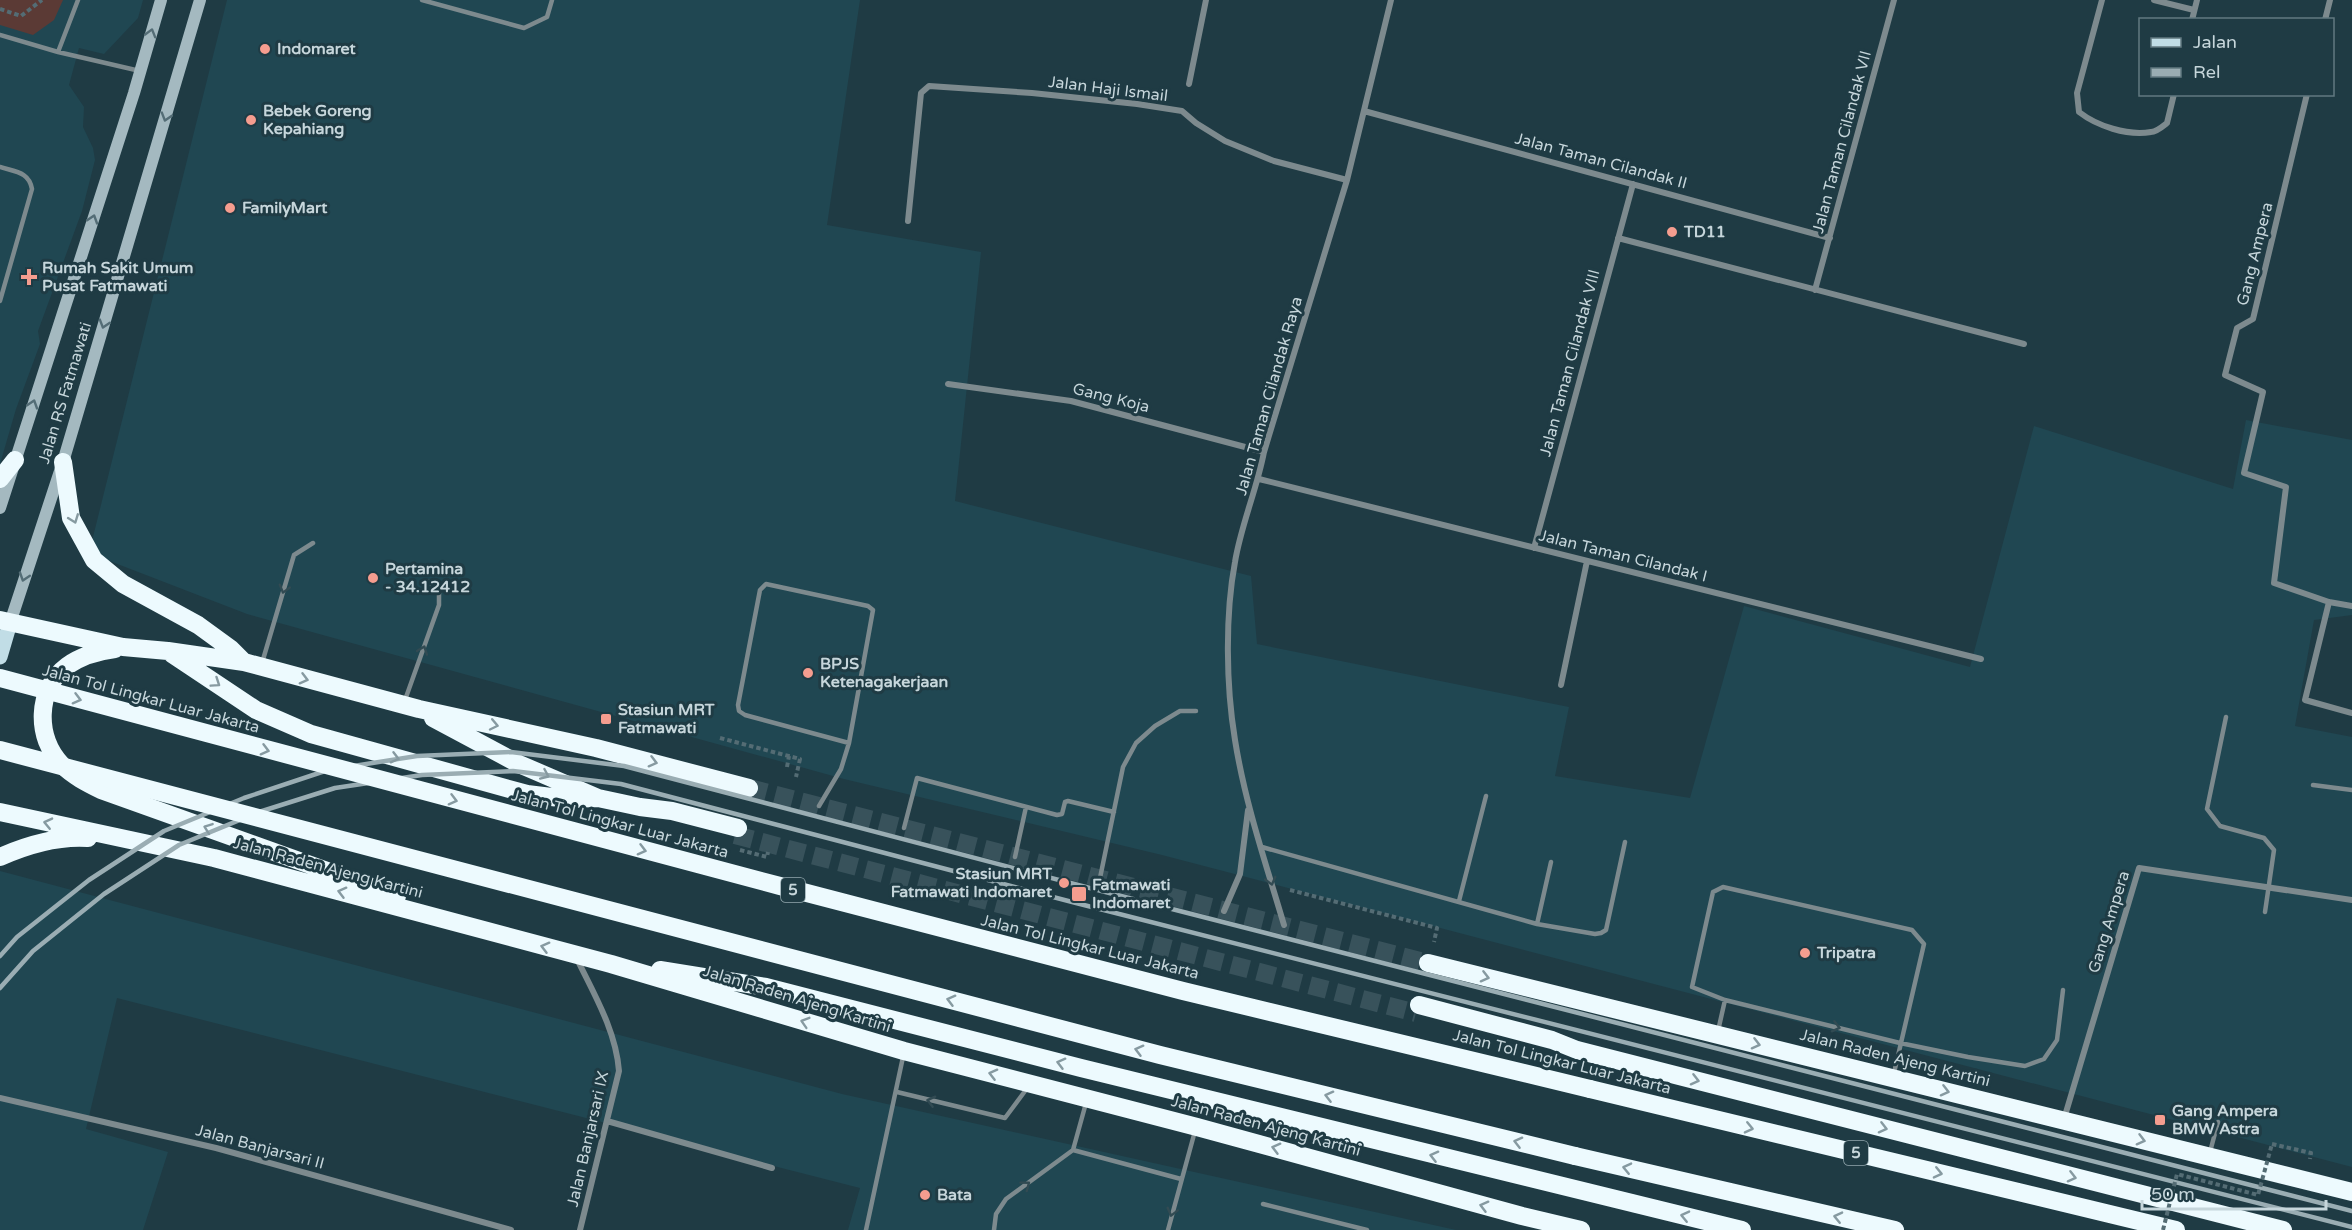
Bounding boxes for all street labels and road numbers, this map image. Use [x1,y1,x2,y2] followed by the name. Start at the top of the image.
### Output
[1808,48,1876,236] street label: Jalan Taman Cilandak VII
[1047,72,1169,106] street label: Jalan Haji Ismail
[1513,128,1689,194] street label: Jalan Taman Cilandak II
[2232,200,2278,308] street label: Gang Ampera
[1535,267,1605,459] street label: Jalan Taman Cilandak VIII
[1231,294,1307,498] street label: Jalan Taman Cilandak Raya
[34,320,96,466] street label: Jalan RS Fatmawati
[1070,379,1152,417] street label: Gang Koja
[1537,525,1709,587] street label: Jalan Taman Cilandak I
[40,660,262,738] street label: Jalan Tol Lingkar Luar Jakarta
[509,785,731,863] street label: Jalan Tol Lingkar Luar Jakarta
[231,833,425,903] street label: Jalan Raden Ajeng Kartini
[2084,868,2134,976] street label: Gang Ampera
[781,878,805,902] road number: 5
[979,910,1201,984] street label: Jalan Tol Lingkar Luar Jakarta
[701,961,893,1037] street label: Jalan Raden Ajeng Kartini
[1451,1025,1673,1099] street label: Jalan Tol Lingkar Luar Jakarta
[1798,1025,1992,1091] street label: Jalan Raden Ajeng Kartini
[563,1069,613,1209] street label: Jalan Banjarsari IX
[1169,1091,1363,1161] street label: Jalan Raden Ajeng Kartini
[193,1120,327,1174] street label: Jalan Banjarsari II
[1844,1141,1868,1165] road number: 5

